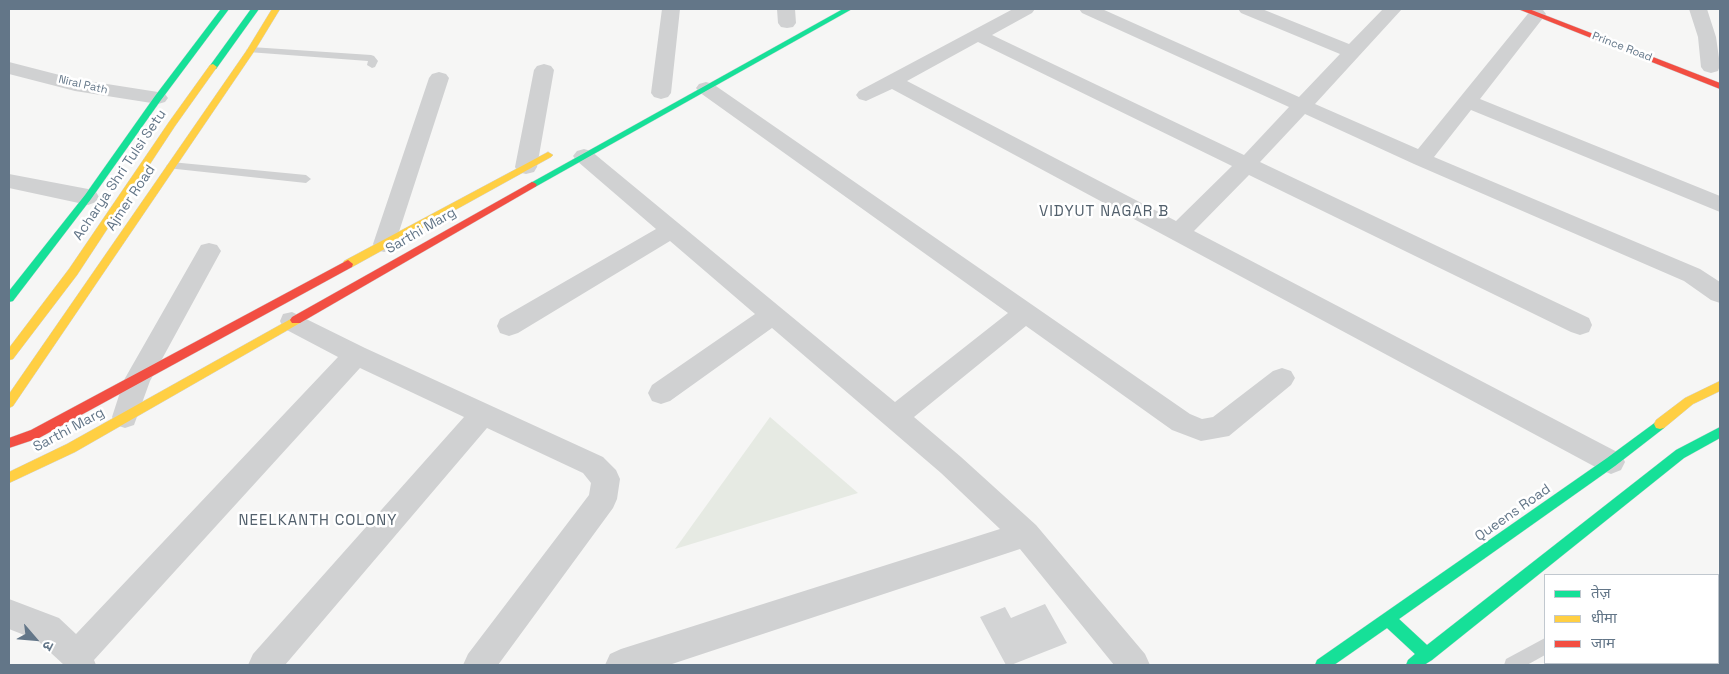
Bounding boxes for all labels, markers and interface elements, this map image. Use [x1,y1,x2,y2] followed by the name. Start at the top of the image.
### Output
[1590,30,1654,64] street label: Prince Road
[57,73,109,97] street label: Niral Path
[70,106,170,244] street label: Acharya Shri Tulsi Setu
[103,162,159,234] street label: Ajmer Road
[1037,203,1171,221] district label: VIDYUT NAGAR B
[383,204,459,258] street label: Sarthi Marg
[31,404,107,456] street label: Sarthi Marg
[1472,481,1554,545] street label: Queens Road
[237,512,399,530] district label: NEELKANTH COLONY
[1544,574,1719,664] legend
[1591,583,1611,602] text: तेज़
[1591,608,1617,627] text: धीमा
[10,614,60,664] north arrow
[1591,633,1615,652] text: जाम
[38,638,58,654] text: उ

